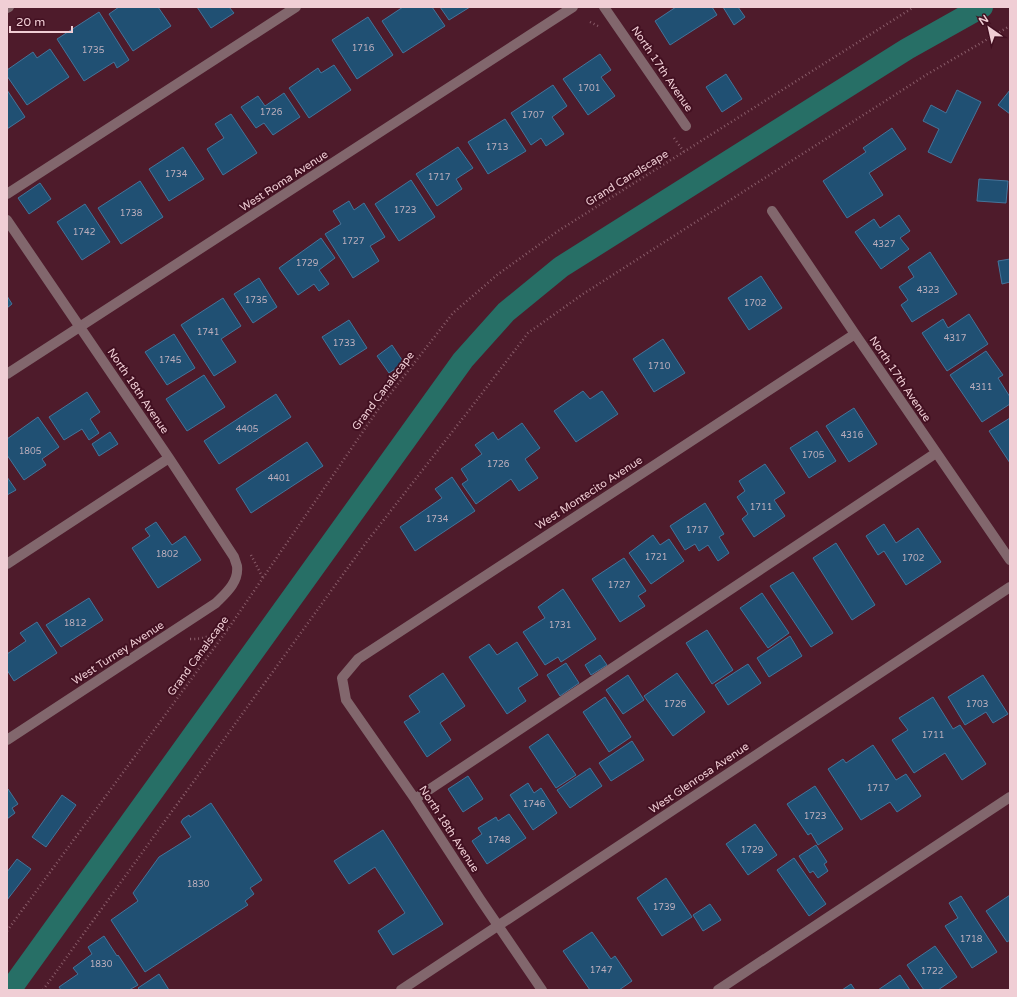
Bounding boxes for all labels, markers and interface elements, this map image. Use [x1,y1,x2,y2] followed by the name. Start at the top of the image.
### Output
[10,8,72,34] scale bar
[969,8,1009,48] north arrow
[976,12,991,28] text: N
[16,15,45,29] text: 20 m
[629,24,695,114] street label: North 17th Avenue
[352,43,375,54] house number: 1716
[82,45,105,56] house number: 1735
[578,83,600,94] house number: 1701
[260,107,283,118] house number: 1726
[522,110,545,121] house number: 1707
[486,142,508,153] house number: 1713
[583,147,671,209] street label: Grand Canalscape
[238,148,330,214] street label: West Roma Avenue
[165,169,188,180] house number: 1734
[428,172,451,183] house number: 1717
[394,205,416,216] house number: 1723
[120,208,143,219] house number: 1738
[73,227,95,238] house number: 1742
[342,236,365,247] house number: 1727
[873,239,896,250] house number: 4327
[296,258,319,269] house number: 1729
[917,285,939,296] house number: 4323
[245,295,268,306] house number: 1735
[744,298,766,309] house number: 1702
[197,327,219,338] house number: 1741
[944,333,967,344] house number: 4317
[867,334,933,424] street label: North 17th Avenue
[333,338,355,349] house number: 1733
[105,346,171,436] street label: North 18th Avenue
[349,349,417,433] street label: Grand Canalscape
[159,355,182,366] house number: 1745
[648,361,671,372] house number: 1710
[970,382,992,393] house number: 4311
[236,424,259,435] house number: 4405
[841,430,864,441] house number: 4316
[19,446,42,457] house number: 1805
[802,450,825,461] house number: 1705
[533,454,645,532] street label: West Montecito Avenue
[487,459,510,470] house number: 1726
[268,473,290,484] house number: 4401
[750,502,772,513] house number: 1711
[426,514,449,525] house number: 1734
[686,525,709,536] house number: 1717
[156,549,178,560] house number: 1802
[645,552,667,563] house number: 1721
[902,553,924,564] house number: 1702
[608,580,631,591] house number: 1727
[165,614,231,698] street label: Grand Canalscape
[64,618,86,629] house number: 1812
[70,618,166,688] street label: West Turney Avenue
[549,620,571,631] house number: 1731
[664,699,687,710] house number: 1726
[966,699,988,710] house number: 1703
[922,730,944,741] house number: 1711
[647,740,751,816] street label: West Glenrosa Avenue
[416,783,482,875] street label: North 18th Avenue
[867,783,890,794] house number: 1717
[523,799,546,810] house number: 1746
[804,811,826,822] house number: 1723
[488,835,511,846] house number: 1748
[741,845,764,856] house number: 1729
[187,879,210,890] house number: 1830
[653,902,676,913] house number: 1739
[960,934,983,945] house number: 1718
[90,959,113,970] house number: 1830
[590,965,613,976] house number: 1747
[921,966,943,977] house number: 1722

